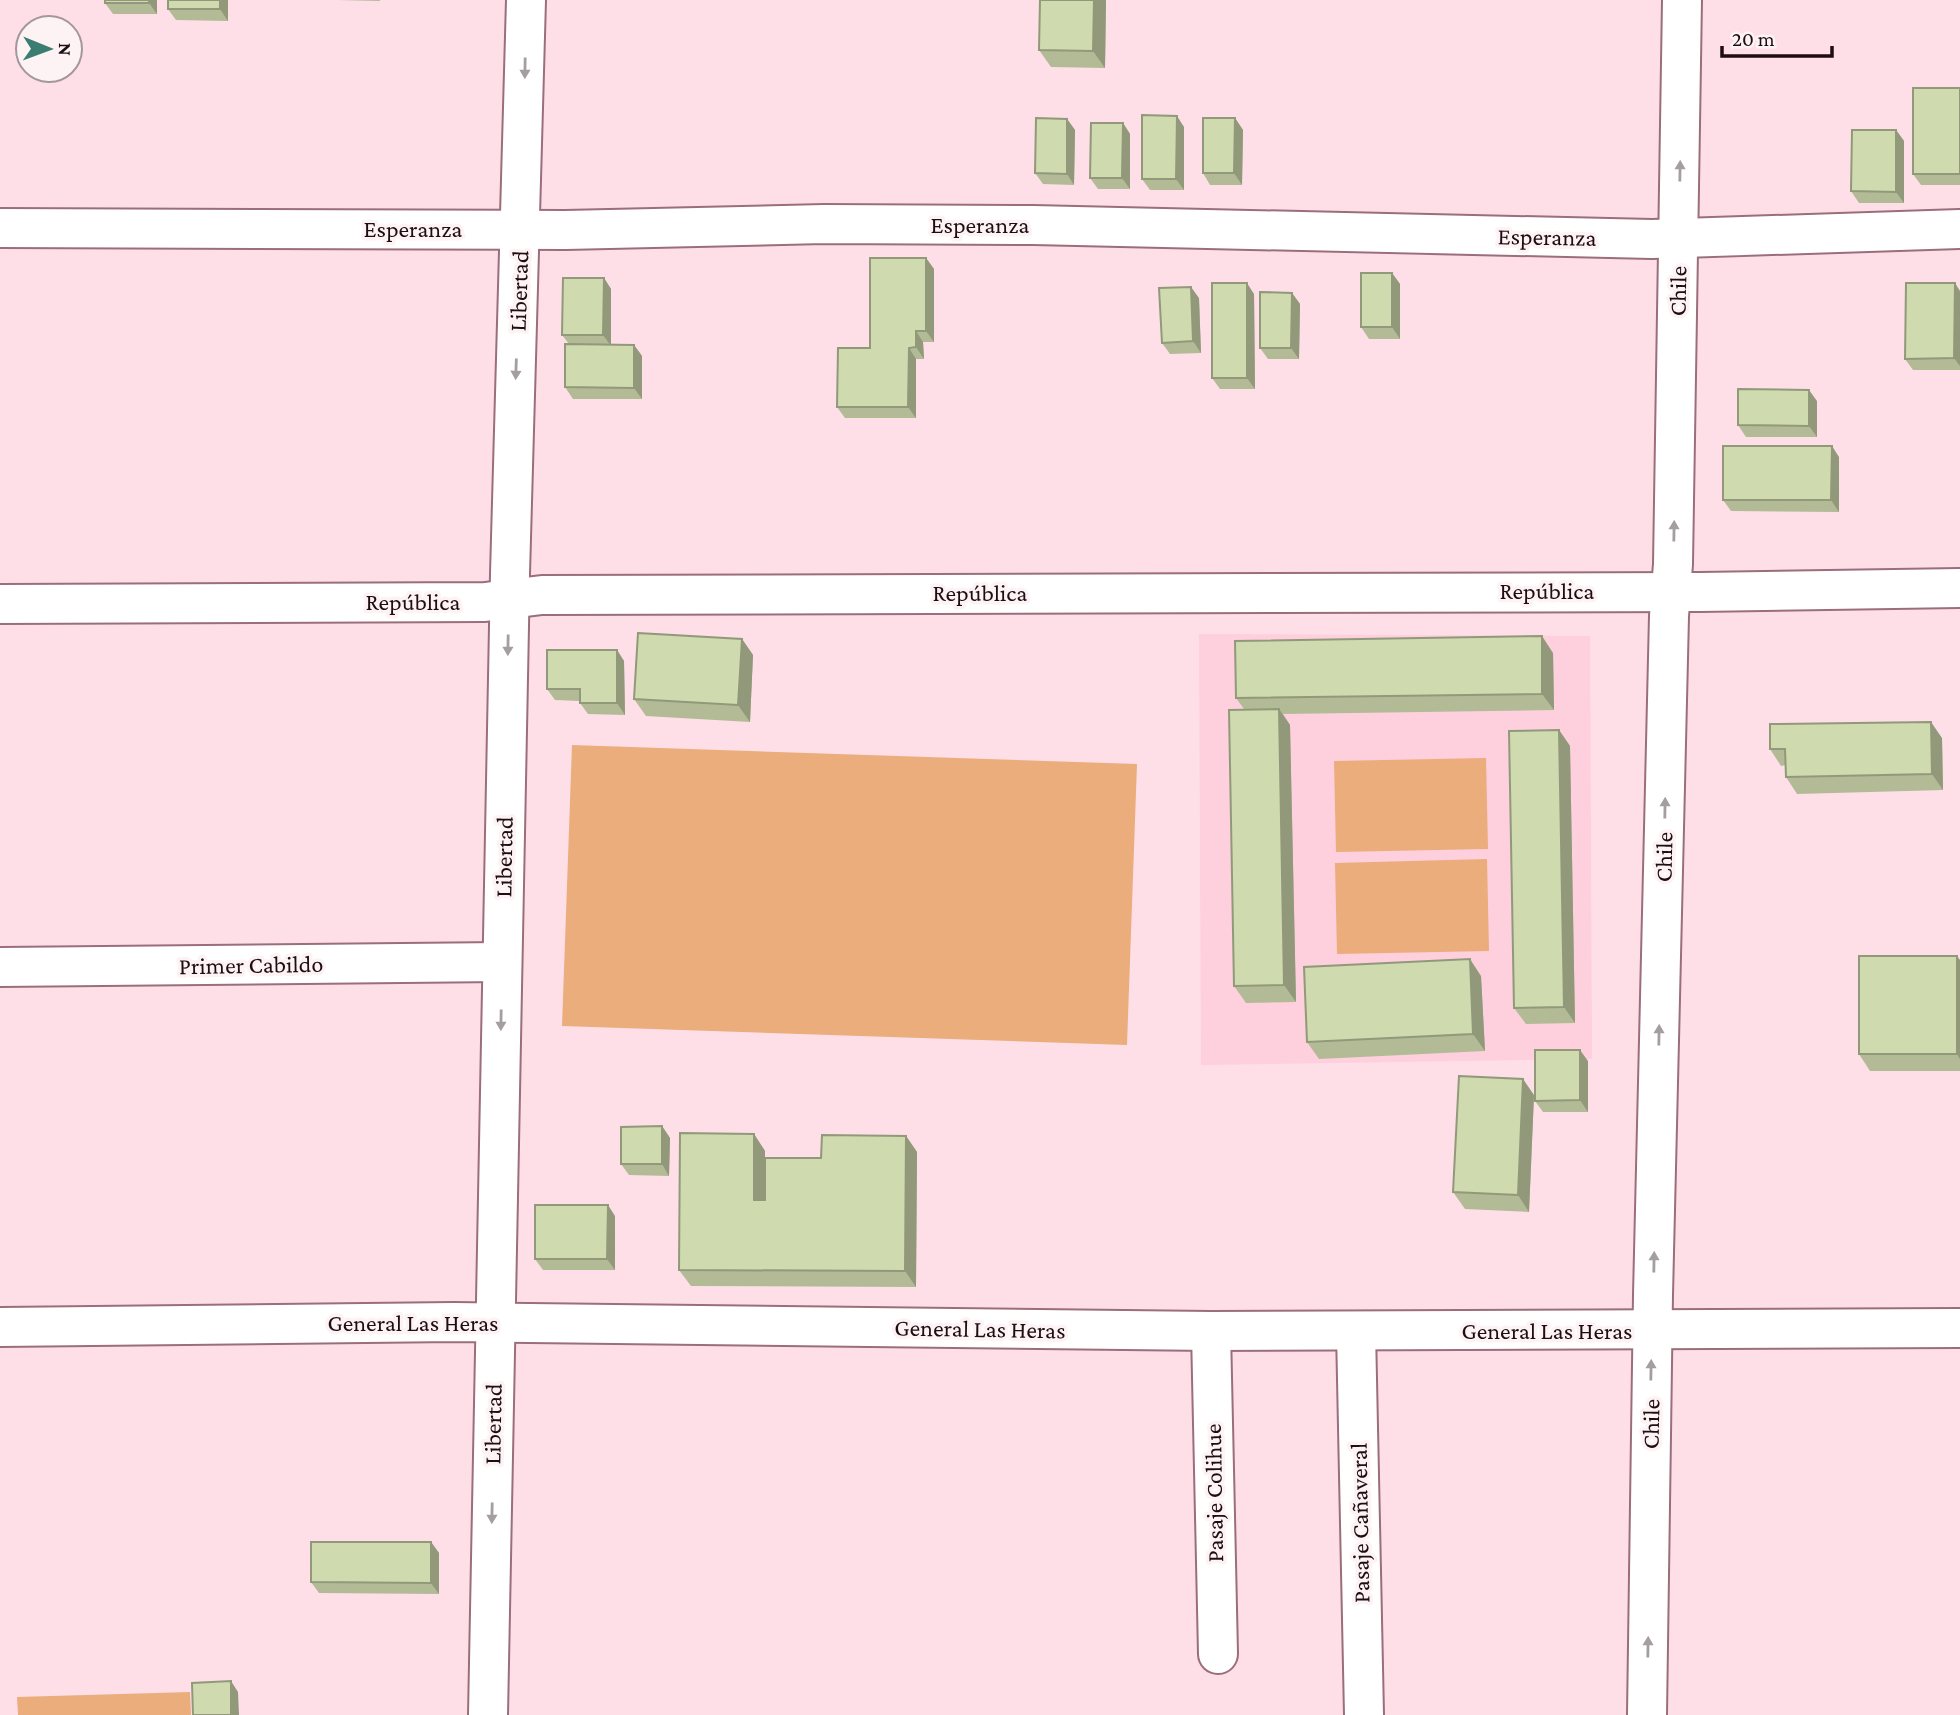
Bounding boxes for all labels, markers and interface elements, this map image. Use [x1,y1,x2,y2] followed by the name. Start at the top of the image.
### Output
[14,14,84,84] north arrow
[1722,14,1832,58] scale bar
[1732,27,1775,51] text: 20 m
[55,43,76,56] text: N
[519,57,530,79] one-way arrow
[1674,160,1686,182] one-way arrow
[931,211,1029,238] street label: Esperanza
[364,215,462,242] street label: Esperanza
[1497,222,1597,251] street label: Esperanza
[504,250,533,332] street label: Libertad
[1664,266,1691,316] street label: Chile
[511,358,522,380] one-way arrow
[1668,520,1680,542] one-way arrow
[1500,577,1594,604] street label: República
[933,579,1027,606] street label: República
[366,588,460,615] street label: República
[503,635,514,657] one-way arrow
[1659,796,1670,818] one-way arrow
[489,816,518,898] street label: Libertad
[1650,832,1677,882] street label: Chile
[179,950,323,979] street label: Primer Cabildo
[495,1009,507,1031] one-way arrow
[1653,1024,1665,1046] one-way arrow
[1648,1251,1659,1273] one-way arrow
[327,1309,499,1336] street label: General Las Heras
[894,1314,1066,1343] street label: General Las Heras
[1461,1317,1633,1344] street label: General Las Heras
[1646,1359,1657,1381] one-way arrow
[478,1383,507,1465] street label: Libertad
[1637,1399,1664,1449] street label: Chile
[1199,1423,1228,1563] street label: Pasaje Colihue
[1345,1443,1374,1603] street label: Pasaje Cañaveral
[486,1502,497,1524] one-way arrow
[1642,1636,1653,1658] one-way arrow

